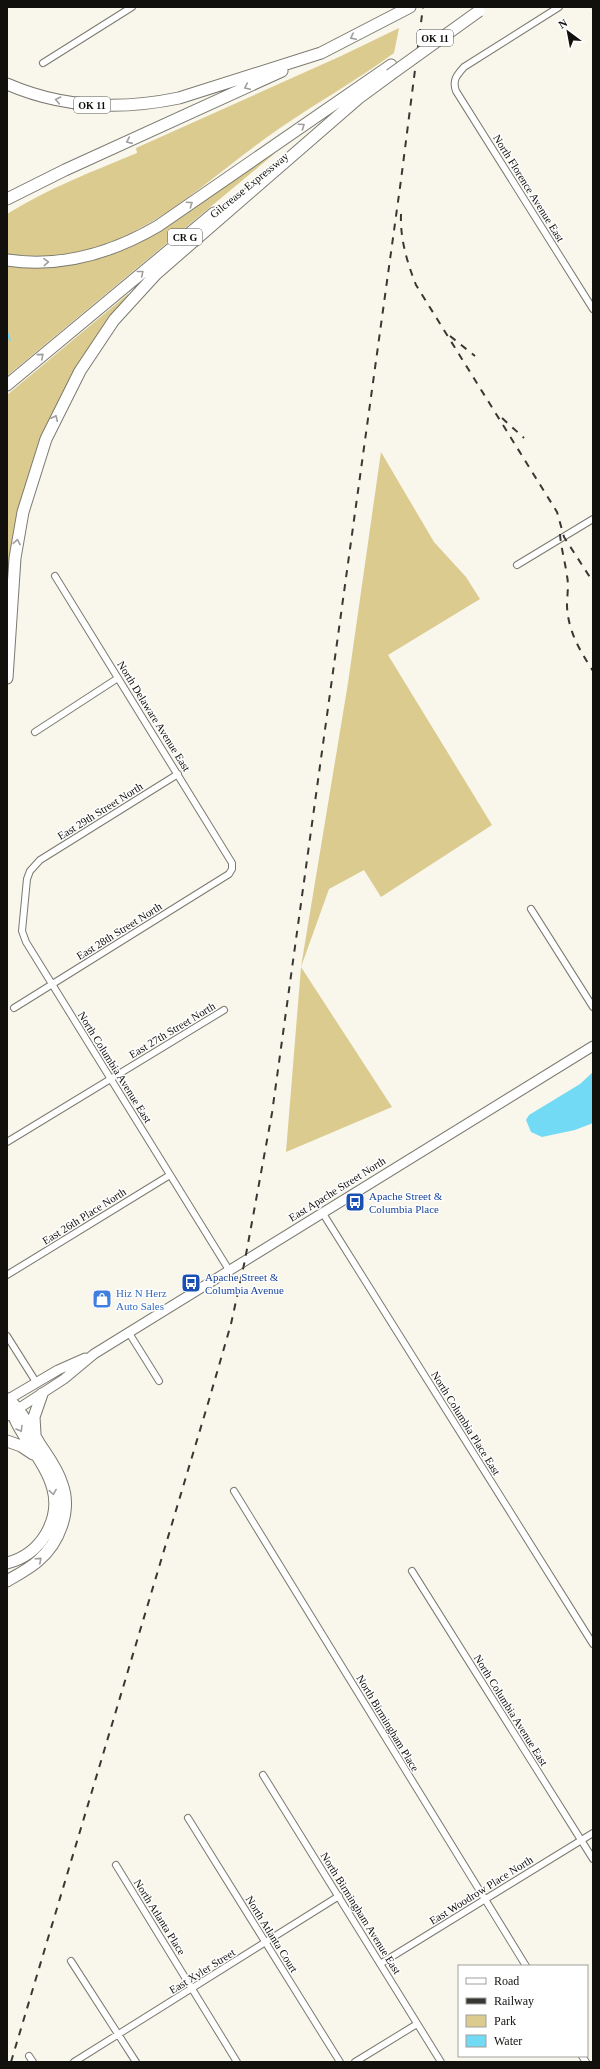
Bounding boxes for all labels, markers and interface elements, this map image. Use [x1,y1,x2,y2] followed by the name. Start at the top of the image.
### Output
[548,12,588,52] north arrow
[556,16,569,31] text: N
[417,30,453,46] road number: OK 11
[349,32,357,39] one-way arrow
[244,82,252,90] one-way arrow
[54,96,61,104] one-way arrow
[74,97,110,113] road number: OK 11
[298,124,305,131] one-way arrow
[491,132,567,244] street label: North Florence Avenue East
[125,136,132,144] one-way arrow
[207,149,291,220] street label: Gilcrease Expressway
[185,202,192,209] one-way arrow
[168,229,202,245] road number: CR G
[43,257,49,266] one-way arrow
[137,270,144,277] one-way arrow
[37,353,44,360] one-way arrow
[50,414,58,422] one-way arrow
[13,539,21,545] one-way arrow
[115,659,193,773] street label: North Delaware Avenue East
[55,780,145,842] street label: East 29th Street North
[74,900,164,962] street label: East 28th Street North
[127,999,218,1060] street label: East 27th Street North
[76,1009,154,1125] street label: North Columbia Avenue East
[287,1154,388,1224] street label: East Apache Street North
[40,1185,128,1247] street label: East 26th Place North
[369,1190,443,1215] place label: Apache Street & Columbia Place
[344,1191,366,1213] bus stop icon: Apache Street & Columbia Place
[205,1271,284,1296] place label: Apache Street & Columbia Avenue
[180,1272,202,1294] bus stop icon: Apache Street & Columbia Avenue
[116,1287,167,1312] place label: Hiz N Herz Auto Sales
[91,1288,113,1310] shop icon: Hiz N Herz Auto Sales
[429,1369,503,1477] street label: North Columbia Place East
[16,1425,23,1432] one-way arrow
[48,1489,57,1495] one-way arrow
[34,1557,42,1564] one-way arrow
[472,1652,550,1768] street label: North Columbia Avenue East
[354,1673,422,1774] street label: North Birmingham Place
[318,1850,404,1976] street label: North Birmingham Avenue East
[427,1853,535,1927] street label: East Woodrow Place North
[132,1877,188,1957] street label: North Atlanta Place
[244,1894,300,1974] street label: North Atlanta Court
[167,1946,237,1996] street label: East Xyler Street
[458,1965,588,2057] legend
[494,1974,519,1988] text: Road
[494,1994,534,2008] text: Railway
[494,2014,516,2028] text: Park
[494,2034,522,2048] text: Water

